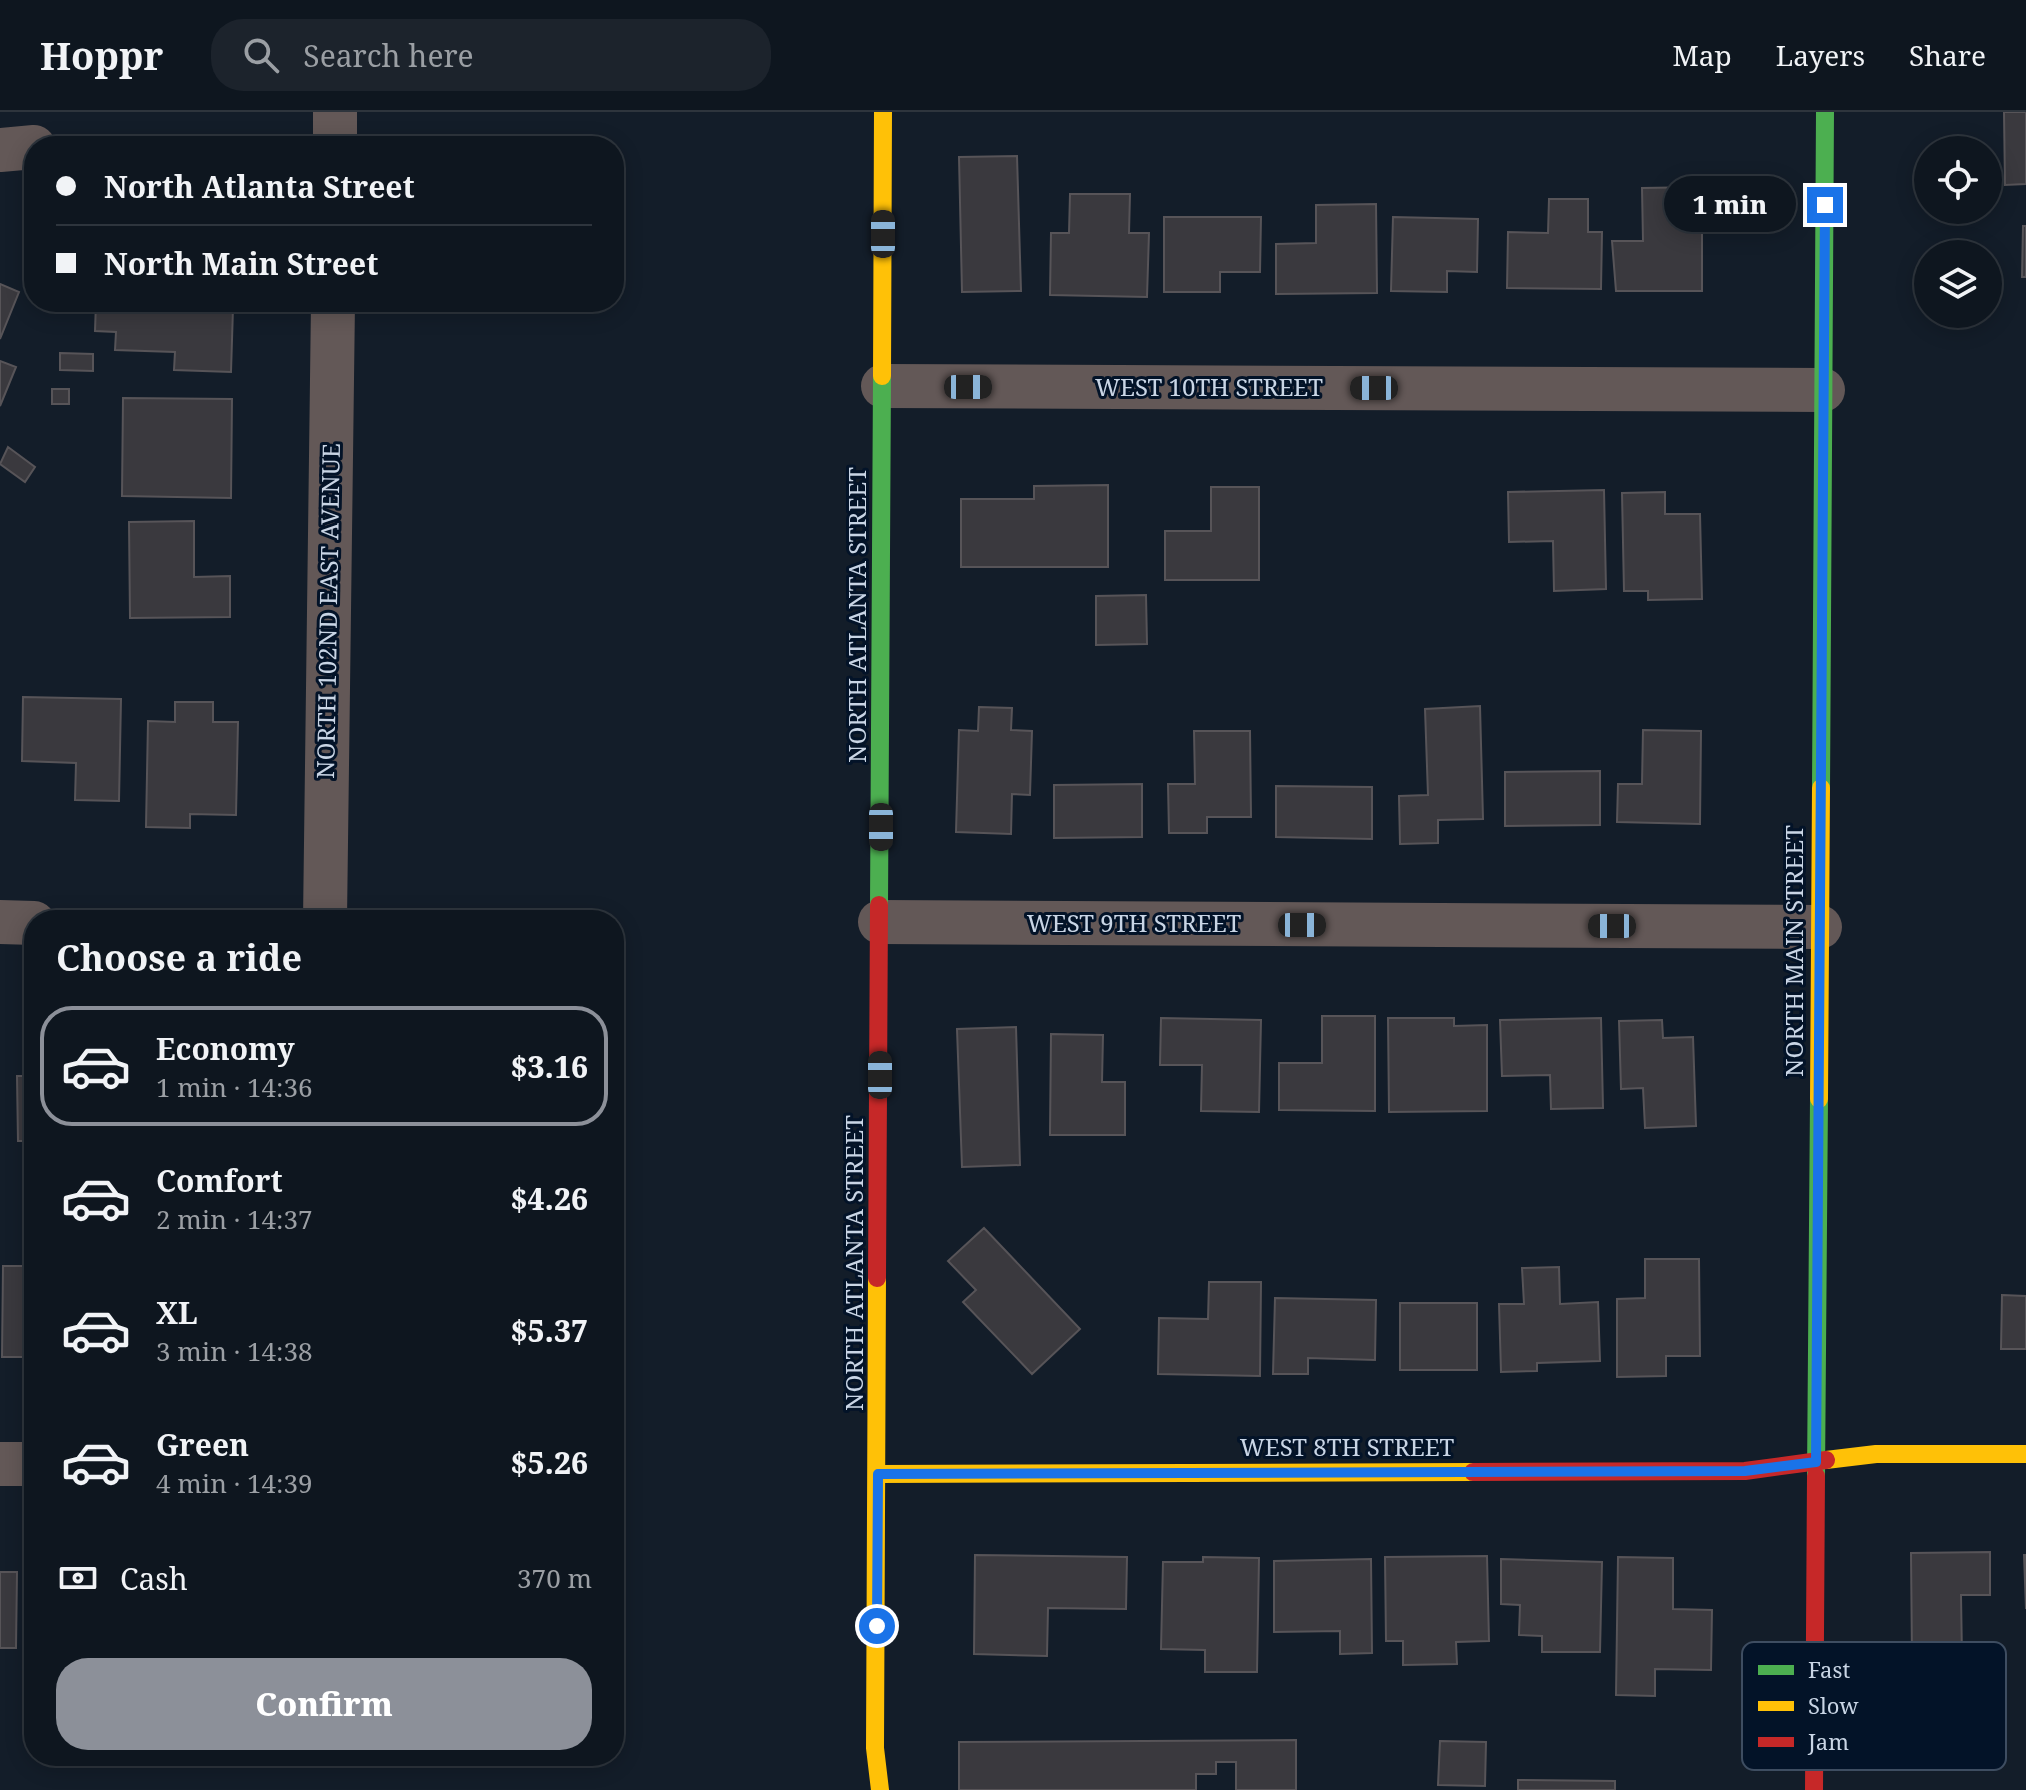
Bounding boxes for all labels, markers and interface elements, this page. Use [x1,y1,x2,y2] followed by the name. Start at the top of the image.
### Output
[211,19,771,91] search box
[40,29,163,81] text: Hoppr
[239,33,283,77] icon: search
[303,35,474,76] text: Search here
[1673,36,1732,74] text: Map
[1776,36,1865,74] text: Layers
[1909,36,1986,74] text: Share
[1914,136,2002,328] map controls
[1914,136,2002,224] button: locate
[104,166,415,207] text: North Atlanta Street
[1665,177,1797,233] callout: 1 min
[1693,186,1767,222] text: 1 min
[1807,187,1843,223] route end
[871,210,895,258] car
[1914,240,2002,328] button: layers
[104,243,378,284] text: North Main Street
[1095,370,1323,403] street label: WEST 10TH STREET
[944,375,992,399] car
[1350,376,1398,400] car
[308,443,347,779] street label: NORTH 102ND EAST AVENUE
[840,467,873,763] street label: NORTH ATLANTA STREET
[869,803,893,851] car
[1777,825,1810,1077] street label: NORTH MAIN STREET
[1027,906,1242,939] street label: WEST 9TH STREET
[1278,913,1326,937] car
[1588,914,1636,938] car
[56,933,302,982] text: Choose a ride
[156,1028,295,1069] text: Economy
[60,1030,132,1102] icon: car
[511,1046,588,1087] text: $3.16
[868,1051,892,1099] car
[156,1069,313,1105] text: 1 min · 14:36
[837,1115,870,1411] street label: NORTH ATLANTA STREET
[156,1160,283,1201] text: Comfort
[60,1162,132,1234] icon: car
[511,1178,588,1219] text: $4.26
[156,1201,313,1237] text: 2 min · 14:37
[156,1292,198,1333] text: XL
[60,1294,132,1366] icon: car
[511,1310,588,1351] text: $5.37
[156,1333,313,1369] text: 3 min · 14:38
[156,1424,249,1465] text: Green
[60,1426,132,1498] icon: car
[1240,1430,1455,1463] street label: WEST 8TH STREET
[511,1442,588,1483] text: $5.26
[156,1465,313,1501] text: 4 min · 14:39
[56,1556,100,1600] icon: cash
[120,1558,188,1599] text: Cash
[517,1560,592,1596] text: 370 m
[859,1608,895,1644] route start
[1742,1642,2006,1770] legend
[1808,1654,1850,1684] text: Fast
[56,1658,592,1750] button: Confirm
[1808,1690,1858,1720] text: Slow
[1807,1726,1849,1756] text: Jam

